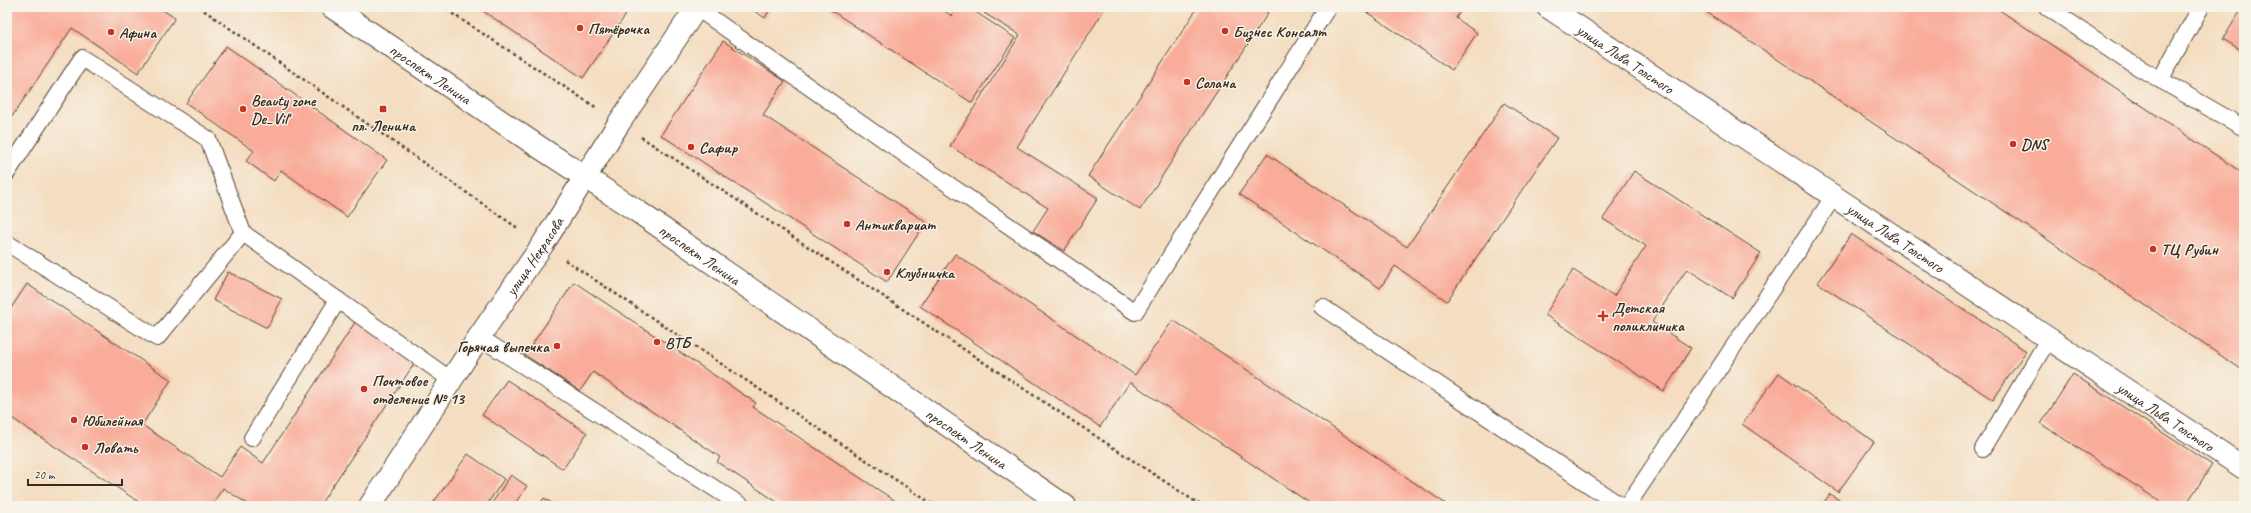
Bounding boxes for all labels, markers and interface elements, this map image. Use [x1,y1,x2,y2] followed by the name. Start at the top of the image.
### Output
[588,19,650,39] place label: Пятёрочка
[1572,19,1678,99] street label: улица Льва Толстого
[1233,22,1327,42] place label: Бизнес Консалт
[119,23,157,43] place label: Афина
[575,23,585,33] marker: Пятёрочка
[1220,26,1230,36] marker: Бизнес Консалт
[106,27,116,37] marker: Афина
[385,40,476,110] street label: проспект Ленина
[1195,73,1237,93] place label: Солана
[1182,77,1192,87] marker: Солана
[251,91,317,129] place label: Beauty zone De_Vil'
[238,104,248,114] marker: Beauty zone De_Vil'
[378,104,388,114] marker: пл. Ленина
[351,116,417,136] place label: пл. Ленина
[2021,135,2051,155] place label: DNS
[699,138,739,158] place label: Сафир
[2008,139,2018,149] marker: DNS
[686,142,696,152] marker: Сафир
[1842,198,1949,278] street label: улица Льва Толстого
[501,213,569,301] street label: улица Некрасова
[855,215,936,235] place label: Антиквариат
[842,219,852,229] marker: Антиквариат
[655,220,745,291] street label: проспект Ленина
[2161,240,2219,260] place label: ТЦ Рубин
[2148,244,2158,254] marker: ТЦ Рубин
[895,263,956,283] place label: Клубничка
[882,267,892,277] marker: Клубничка
[1612,298,1685,336] place label: Детская поликлиника
[1597,310,1609,322] marker: Детская поликлиника
[665,333,693,353] place label: ВТБ
[457,337,550,357] place label: Горячая выпечка
[652,337,662,347] marker: ВТБ
[552,341,562,351] marker: Горячая выпечка
[372,371,466,409] place label: Почтовое отделение № 13
[2112,377,2219,457] street label: улица Льва Толстого
[359,384,369,394] marker: Почтовое отделение № 13
[921,404,1012,475] street label: проспект Ленина
[82,411,144,431] place label: Юбилейная
[69,415,79,425] marker: Юбилейная
[93,438,139,458] place label: Ловать
[80,442,90,452] marker: Ловать
[28,461,122,487] scale bar
[34,467,56,483] text: 20 m

